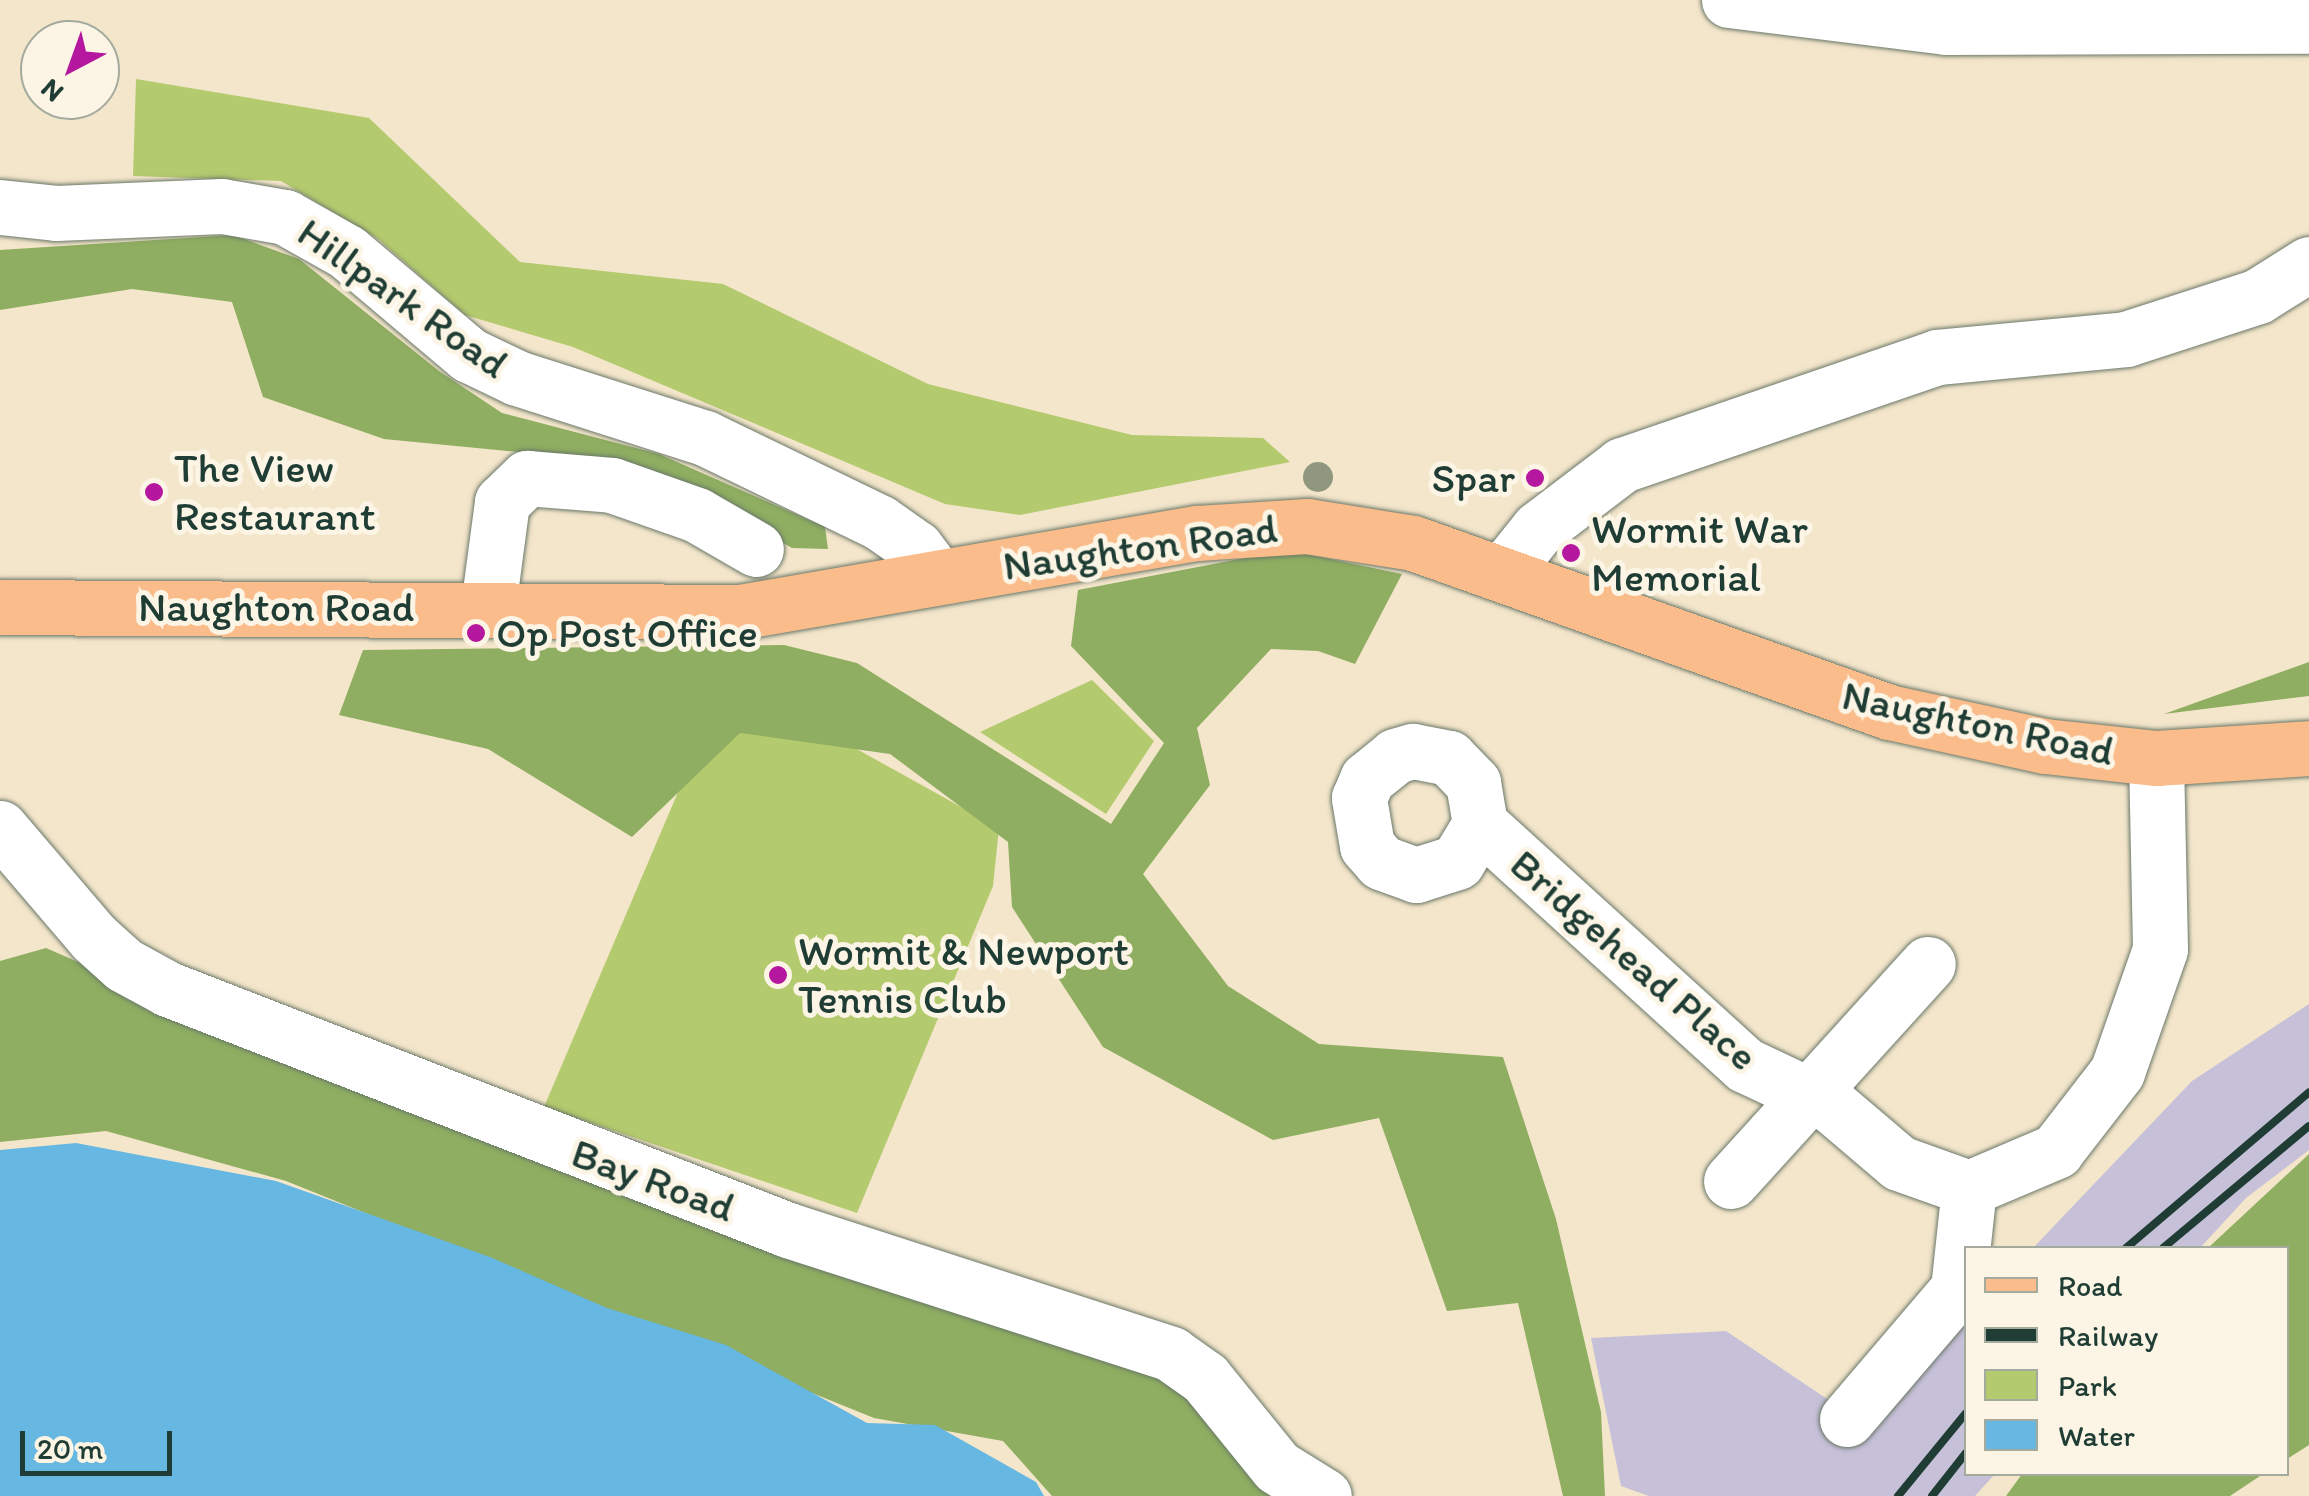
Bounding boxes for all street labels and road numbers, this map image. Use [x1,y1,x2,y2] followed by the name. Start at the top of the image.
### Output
[288,207,518,389] street label: Hillpark Road
[999,503,1281,591] street label: Naughton Road
[138,582,414,632] street label: Naughton Road
[1837,670,2119,776] street label: Naughton Road
[1500,839,1768,1081] street label: Bridgehead Place
[565,1128,741,1232] street label: Bay Road

